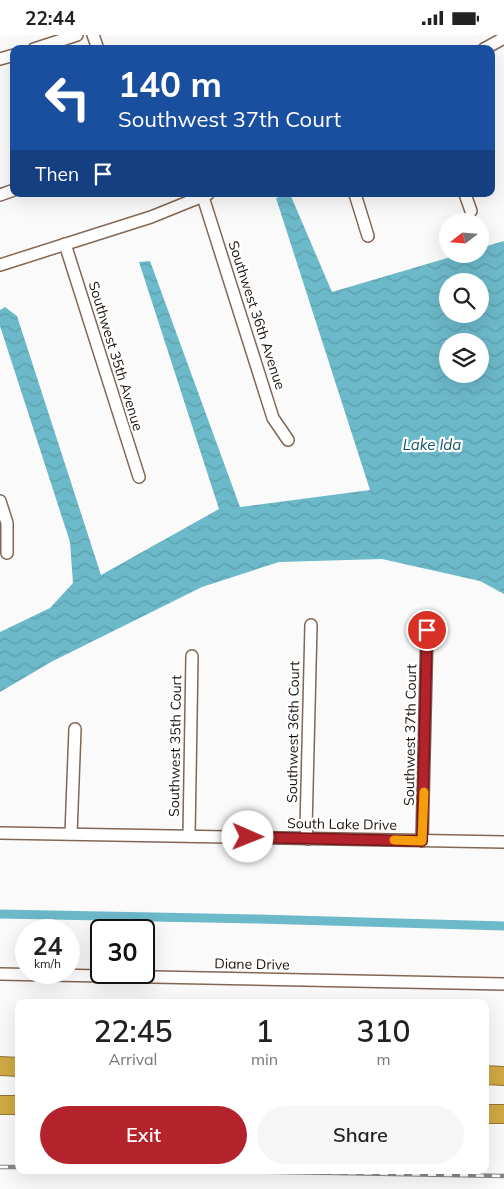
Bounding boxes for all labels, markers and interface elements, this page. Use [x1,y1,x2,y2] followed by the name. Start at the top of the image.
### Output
[25,6,75,30] text: 22:44
[118,62,222,106] text: 140 m
[35,65,100,130] icon: left
[118,105,341,133] text: Southwest 37th Court
[89,160,117,188] icon: arrive
[35,162,79,186] text: Then
[439,213,489,263] north arrow
[439,213,489,383] map controls
[224,238,290,392] street label: Southwest 36th Avenue
[439,273,489,323] button: search
[85,279,147,433] street label: Southwest 35th Avenue
[439,333,489,383] button: layers
[403,435,461,454] water label: Lake Ida
[406,609,448,651] pin
[413,616,441,644] icon: arrive
[283,661,303,803] street label: Southwest 36th Court
[400,664,420,806] street label: Southwest 37th Court
[165,675,185,817] street label: Southwest 35th Court
[221,810,273,862] position arrow
[287,814,397,834] street label: South Lake Drive
[90,919,155,984] speed limit sign: 30
[32,930,63,961] text: 24
[214,954,290,974] street label: Diane Drive
[34,956,61,971] text: km/h
[93,1012,173,1050] text: 22:45
[256,1012,274,1050] text: 1
[357,1012,411,1050] text: 310
[109,1049,157,1069] text: Arrival
[251,1049,278,1069] text: min
[377,1049,391,1069] text: m
[40,1106,247,1164] button: Exit
[257,1106,464,1164] button: Share

